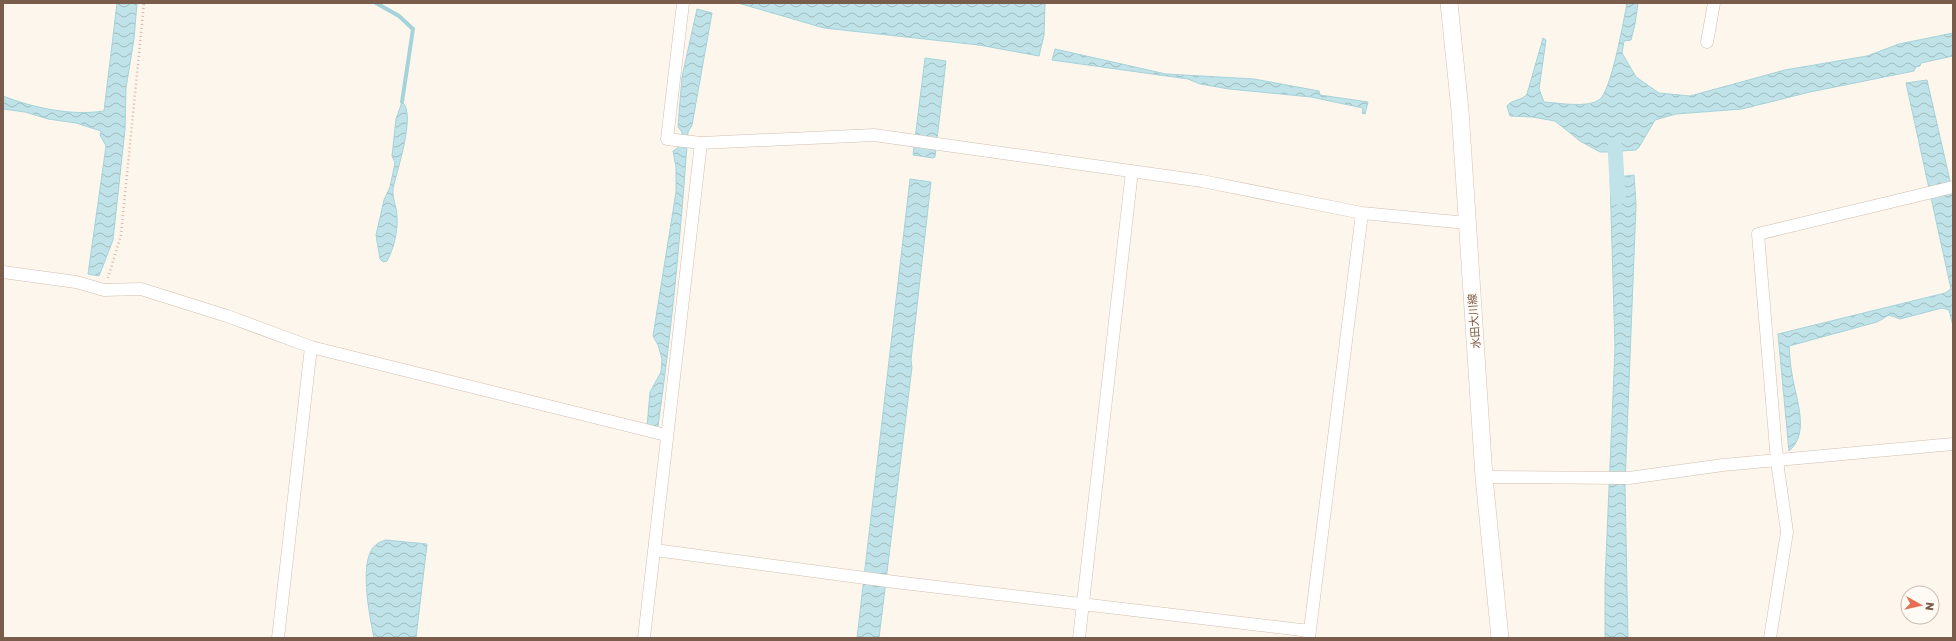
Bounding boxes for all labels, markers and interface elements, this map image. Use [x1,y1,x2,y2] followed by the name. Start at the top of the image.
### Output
[1465,293,1482,349] street label: 水田大川線
[1900,585,1940,625] north arrow
[1923,601,1937,612] text: N

